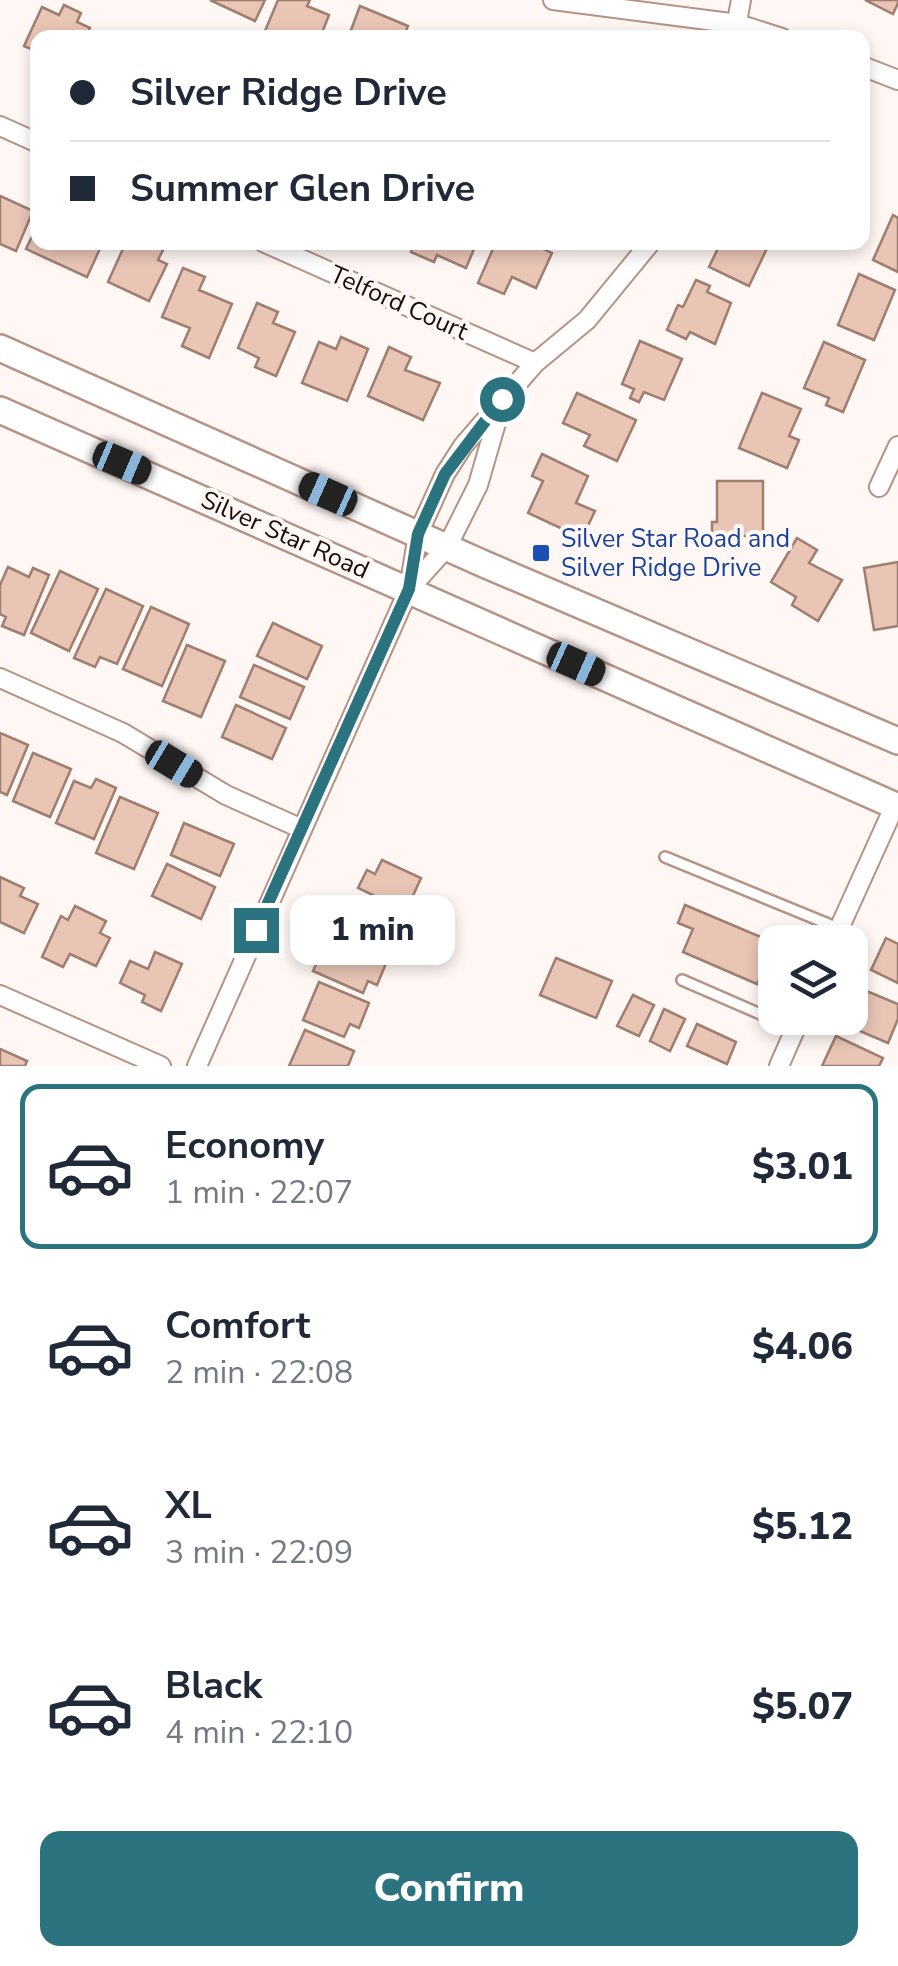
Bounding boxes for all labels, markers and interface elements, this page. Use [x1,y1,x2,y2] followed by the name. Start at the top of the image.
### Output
[130,67,447,118] text: Silver Ridge Drive
[130,163,475,214] text: Summer Glen Drive
[325,257,474,349] street label: Telford Court
[480,377,525,422] route start
[89,437,155,489] car
[294,468,362,520] car
[196,483,374,587] street label: Silver Star Road
[561,522,790,585] place label: Silver Star Road and Silver Ridge Drive
[530,542,552,564] marker: Silver Star Road and Silver Ridge Drive
[542,638,610,690] car
[141,736,207,792] car
[291,895,456,965] callout: 1 min
[234,908,279,953] route end
[330,908,415,951] text: 1 min
[758,925,868,1035] map controls
[758,925,868,1035] button: layers
[165,1120,324,1171] text: Economy
[45,1122,135,1212] icon: car
[752,1141,853,1192] text: $3.01
[165,1171,353,1214] text: 1 min · 22:07
[165,1300,310,1351] text: Comfort
[45,1302,135,1392] icon: car
[752,1321,853,1372] text: $4.06
[165,1351,353,1394] text: 2 min · 22:08
[165,1480,212,1531] text: XL
[45,1482,135,1572] icon: car
[752,1501,853,1552] text: $5.12
[165,1531,353,1574] text: 3 min · 22:09
[165,1660,262,1711] text: Black
[45,1662,135,1752] icon: car
[752,1681,853,1732] text: $5.07
[165,1711,353,1754] text: 4 min · 22:10
[40,1831,858,1946] button: Confirm

